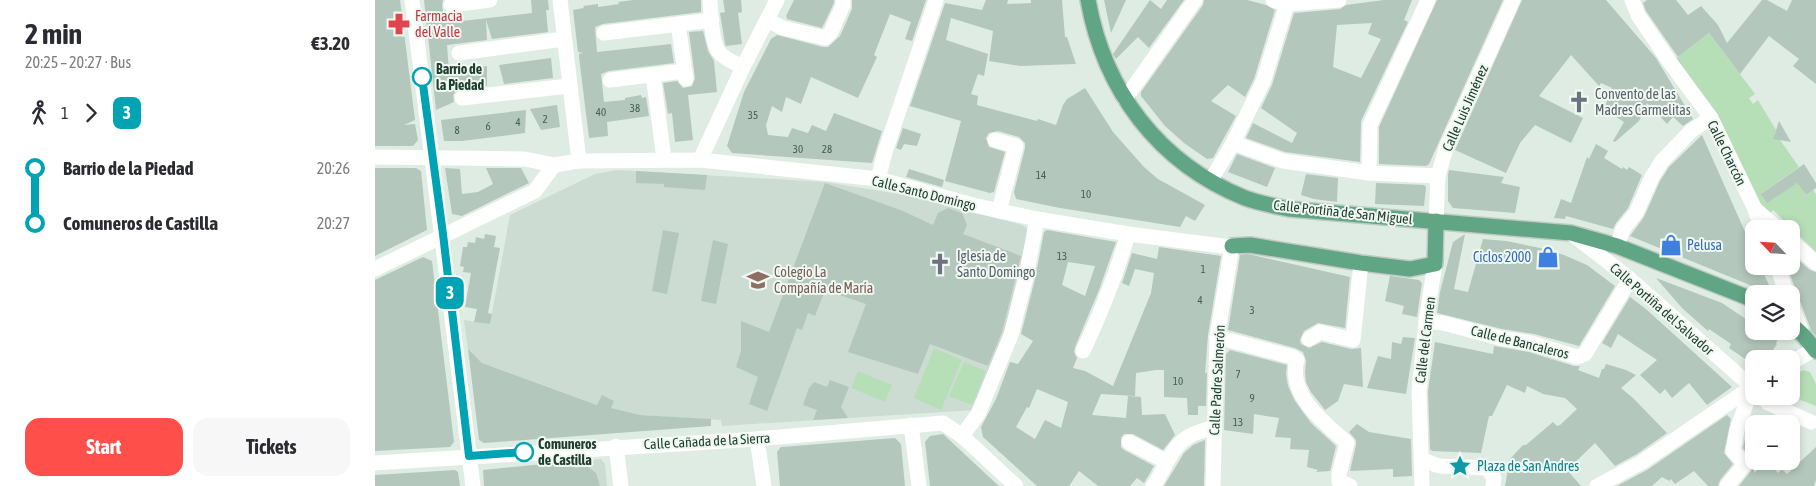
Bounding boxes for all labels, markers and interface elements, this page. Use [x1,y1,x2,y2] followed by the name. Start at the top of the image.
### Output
[415,8,463,40] place label: Farmacia del Valle
[386,11,412,37] pharmacy icon: Farmacia del Valle
[25,18,82,50] text: 2 min
[311,32,350,54] text: €3.20
[25,53,131,71] text: 20:25 – 20:27 · Bus
[436,61,485,93] place label: Barrio de la Piedad
[1439,62,1491,154] street label: Calle Luis Jiménez
[412,67,432,87] marker: Barrio de la Piedad
[1595,86,1691,118] place label: Convento de las Madres Carmelitas
[1566,89,1592,115] church icon: Convento de las Madres Carmelitas
[25,99,53,127] icon: walk
[77,99,105,127] icon: forward
[123,102,131,123] text: 3
[630,102,640,114] house number: 38
[61,104,69,122] text: 1
[596,106,606,118] house number: 40
[748,109,758,121] house number: 35
[542,113,548,125] house number: 2
[515,116,521,128] house number: 4
[1704,118,1750,188] street label: Calle Charcón
[485,120,491,132] house number: 6
[454,124,460,136] house number: 8
[793,143,803,155] house number: 30
[822,143,832,155] house number: 28
[63,157,194,179] text: Barrio de la Piedad
[317,159,350,177] text: 20:26
[1036,169,1046,181] house number: 14
[870,172,978,214] street label: Calle Santo Domingo
[1081,188,1091,200] house number: 10
[1273,197,1414,227] street label: Calle Portiña de San Miguel
[63,212,218,234] text: Comuneros de Castilla
[317,214,350,232] text: 20:27
[1745,220,1800,275] north arrow
[1745,220,1800,470] map controls
[1658,232,1684,258] shop icon: Pelusa
[1687,237,1722,253] place label: Pelusa
[1535,244,1561,270] shop icon: Ciclos 2000
[957,248,1035,280] place label: Iglesia de Santo Domingo
[1473,249,1531,265] place label: Ciclos 2000
[1057,250,1067,262] house number: 13
[927,251,953,277] church icon: Iglesia de Santo Domingo
[1607,260,1718,359] street label: Calle Portiña del Salvador
[1200,263,1206,275] house number: 1
[774,264,873,296] place label: Colegio La Compañía de María
[745,267,771,293] school or university icon: Colegio La Compañía de María
[434,277,466,309] line badge: 3
[446,282,454,303] text: 3
[1745,285,1800,340] button: layers
[1197,294,1203,306] house number: 4
[1412,296,1438,384] street label: Calle del Carmen
[1249,304,1255,316] house number: 3
[1469,322,1571,362] street label: Calle de Bancaleros
[1206,324,1228,436] street label: Calle Padre Salmerón
[1745,350,1800,405] button: +
[1235,368,1241,380] house number: 7
[1173,375,1183,387] house number: 10
[1249,392,1255,404] house number: 9
[1745,415,1800,470] button: −
[1233,416,1243,428] house number: 13
[25,418,183,476] button: Start
[193,418,350,476] button: Tickets
[643,430,771,452] street label: Calle Cañada de la Sierra
[538,436,597,468] place label: Comuneros de Castilla
[514,442,534,462] marker: Comuneros de Castilla
[1447,453,1473,479] place icon: Plaza de San Andres
[1477,458,1579,474] place label: Plaza de San Andres

